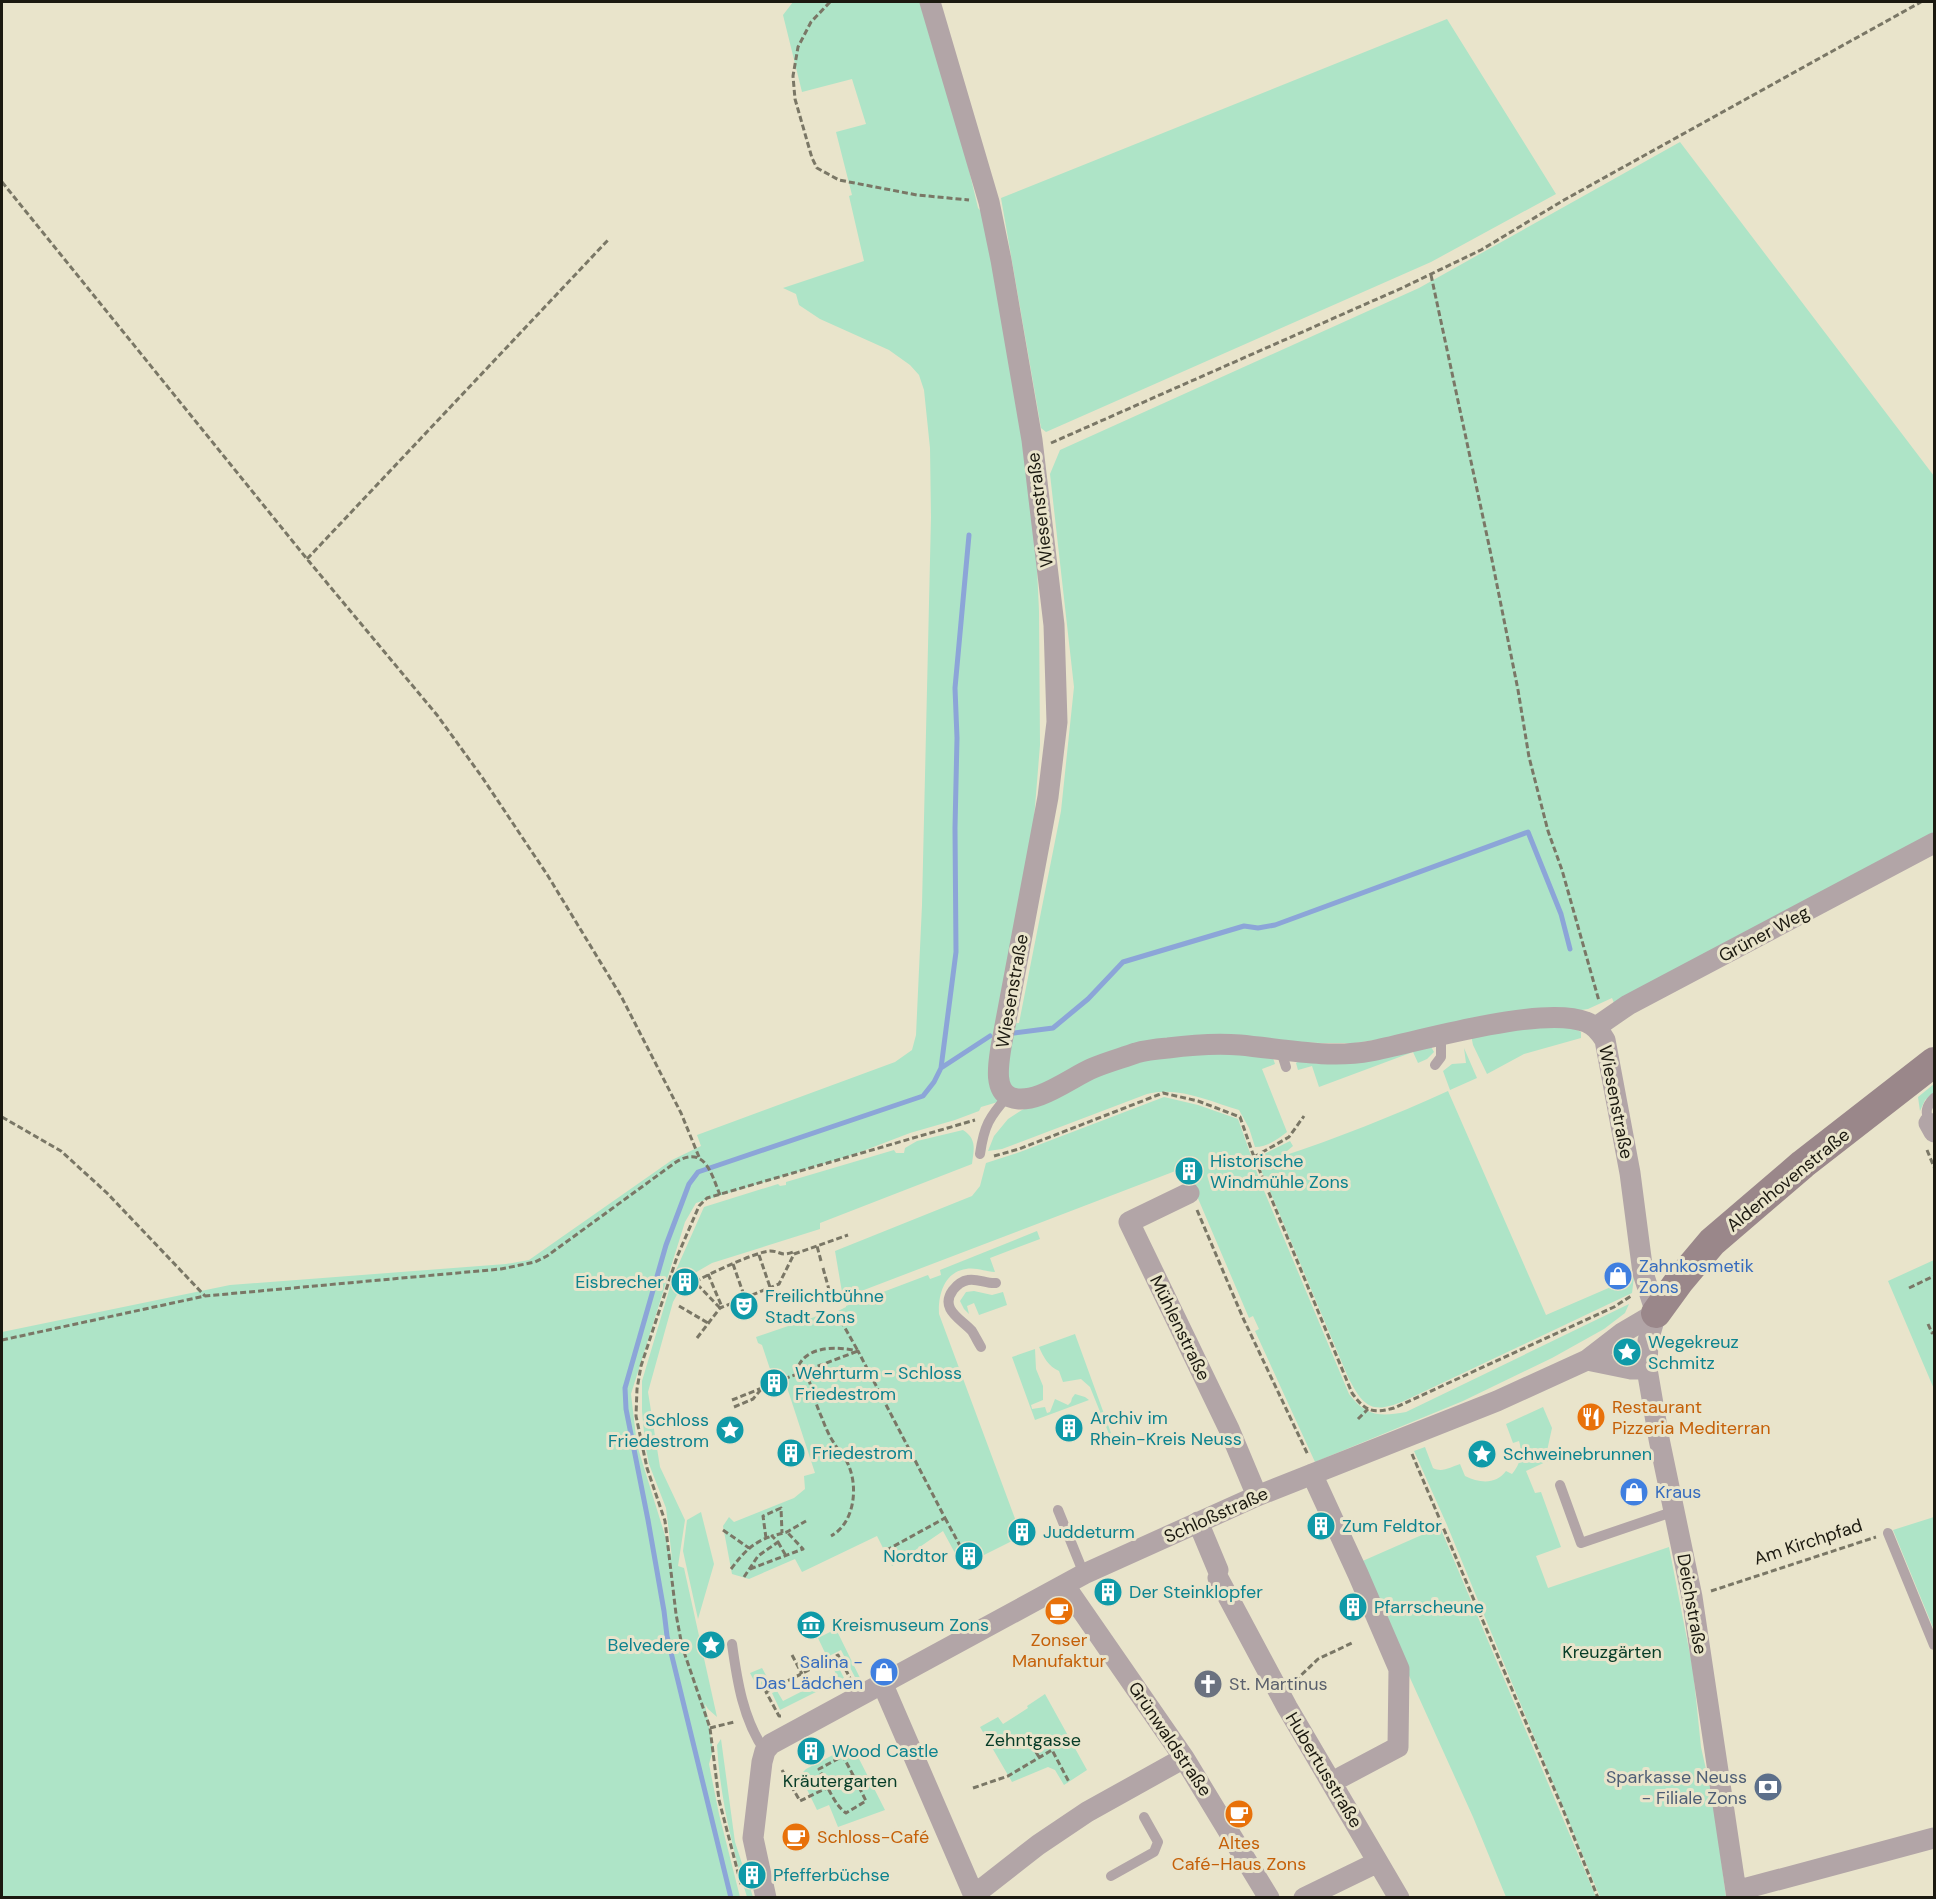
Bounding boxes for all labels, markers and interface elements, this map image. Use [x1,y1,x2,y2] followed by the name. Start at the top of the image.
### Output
[1021,451,1059,569] street label: Wiesenstraße
[1715,900,1813,968] street label: Grüner Weg
[990,932,1034,1050] street label: Wiesenstraße
[1593,1043,1639,1161] street label: Wiesenstraße
[1721,1123,1855,1237] street label: Aldenhovenstraße
[1210,1149,1349,1194] place label: Historische Windmühle Zons
[1173,1155,1205,1187] building icon: Historische Windmühle Zons
[1639,1254,1754,1299] place label: Zahnkosmetik Zons
[1602,1260,1634,1292] shop icon: Zahnkosmetik Zons
[669,1266,701,1298] building icon: Eisbrecher
[575,1270,664,1294] place label: Eisbrecher
[1144,1271,1216,1385] street label: Mühlenstraße
[765,1284,884,1329] place label: Freilichtbühne Stadt Zons
[728,1290,760,1322] theatre icon: Freilichtbühne Stadt Zons
[1648,1330,1739,1375] place label: Wegekreuz Schmitz
[1611,1336,1643,1368] place icon: Wegekreuz Schmitz
[795,1361,962,1406] place label: Wehrturm - Schloss Friedestrom
[758,1367,790,1399] building icon: Wehrturm - Schloss Friedestrom
[1612,1395,1770,1440] place label: Restaurant Pizzeria Mediterran
[1575,1401,1607,1433] restaurant icon: Restaurant Pizzeria Mediterran
[1090,1406,1242,1451] place label: Archiv im Rhein-Kreis Neuss
[608,1408,709,1453] place label: Schloss Friedestrom
[1053,1412,1085,1444] building icon: Archiv im Rhein-Kreis Neuss
[714,1414,746,1446] place icon: Schloss Friedestrom
[775,1437,807,1469] building icon: Friedestrom
[1466,1438,1498,1470] place icon: Schweinebrunnen
[812,1441,913,1465] place label: Friedestrom
[1503,1442,1652,1466] place label: Schweinebrunnen
[1618,1476,1650,1508] shop icon: Kraus
[1655,1480,1701,1504] place label: Kraus
[1160,1481,1272,1549] street label: Schloßstraße
[1305,1510,1337,1542] building icon: Zum Feldtor
[1751,1513,1865,1571] street label: Am Kirchpfad
[1342,1514,1442,1538] place label: Zum Feldtor
[1006,1516,1038,1548] building icon: Juddeturm
[1043,1520,1135,1544] place label: Juddeturm
[953,1540,985,1572] building icon: Nordtor
[883,1544,948,1568] place label: Nordtor
[1671,1552,1713,1656] street label: Deichstraße
[1092,1576,1124,1608] building icon: Der Steinklopfer
[1129,1580,1263,1604] place label: Der Steinklopfer
[1337,1591,1369,1623] building icon: Pfarrscheune
[1043,1595,1075,1627] cafe icon: Zonser Manufaktur
[1374,1595,1484,1619] place label: Pfarrscheune
[795,1609,827,1641] museum icon: Kreismuseum Zons
[832,1613,989,1637] place label: Kreismuseum Zons
[1012,1628,1106,1673] place label: Zonser Manufaktur
[695,1629,727,1661] place icon: Belvedere
[608,1633,690,1657] place label: Belvedere
[1562,1640,1662,1664] park label: Kreuzgärten
[755,1650,863,1695] place label: Salina - Das Lädchen
[868,1656,900,1688] shop icon: Salina - Das Lädchen
[1192,1668,1224,1700] church icon: St. Martinus
[1229,1672,1328,1696] place label: St. Martinus
[1123,1677,1217,1801] street label: Grünwaldstraße
[1280,1708,1368,1832] street label: Hubertusstraße
[985,1728,1081,1752] park label: Zehntgasse
[795,1735,827,1767] building icon: Wood Castle
[832,1739,939,1763] place label: Wood Castle
[1606,1765,1747,1810] place label: Sparkasse Neuss - Filiale Zons
[783,1769,897,1793] park label: Kräutergarten
[1752,1771,1784,1803] bank icon: Sparkasse Neuss - Filiale Zons
[1223,1798,1255,1830] cafe icon: Altes Café-Haus Zons
[780,1821,812,1853] cafe icon: Schloss-Café
[817,1825,929,1849] place label: Schloss-Café
[1172,1831,1306,1876] place label: Altes Café-Haus Zons
[736,1859,768,1891] building icon: Pfefferbüchse
[773,1863,890,1887] place label: Pfefferbüchse

